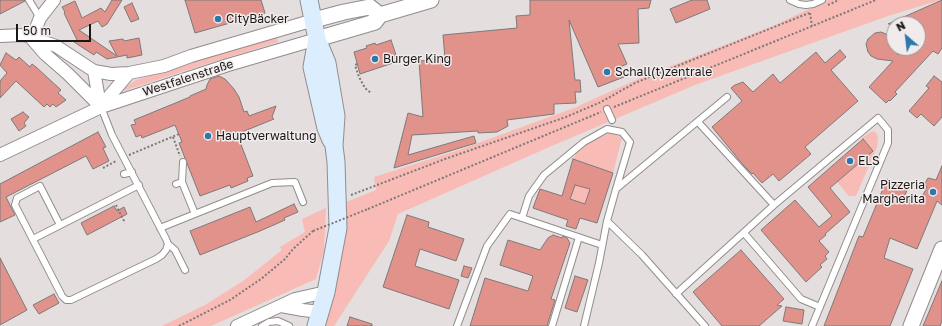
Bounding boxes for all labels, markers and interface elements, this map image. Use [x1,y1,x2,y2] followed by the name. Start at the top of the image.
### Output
[226,12,289,26] place label: CityBäcker
[213,14,223,24] marker: CityBäcker
[18,16,93,42] scale bar
[886,16,926,56] north arrow
[894,18,907,34] text: N
[23,23,51,38] text: 50 m
[383,52,451,66] place label: Burger King
[370,54,380,64] marker: Burger King
[141,57,235,99] street label: Westfalenstraße
[615,65,712,79] place label: Schall(t)zentrale
[602,67,612,77] marker: Schall(t)zentrale
[216,129,317,143] place label: Hauptverwaltung
[203,131,213,141] marker: Hauptverwaltung
[858,154,880,168] place label: ELS
[845,156,855,166] marker: ELS
[862,178,925,206] place label: Pizzeria Margherita
[928,187,938,197] marker: Pizzeria Margherita

